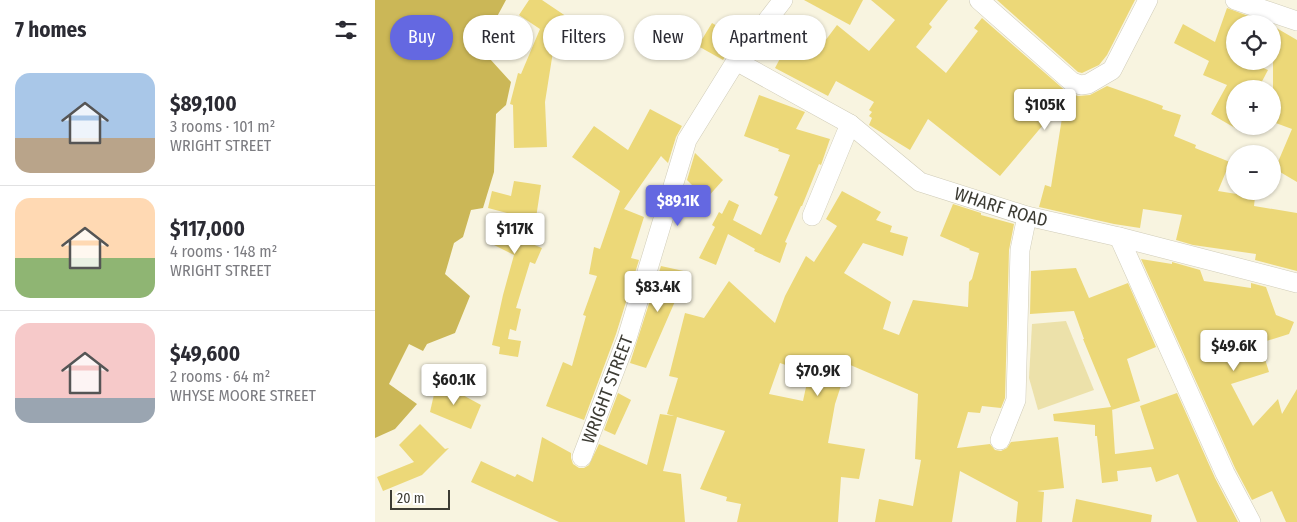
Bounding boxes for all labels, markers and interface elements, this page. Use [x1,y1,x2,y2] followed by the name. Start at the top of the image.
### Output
[390,15,453,60] chip: Buy
[463,15,533,60] chip: Rent
[543,15,624,60] chip: Filters
[634,15,702,60] chip: New
[712,15,826,60] chip: Apartment
[1226,15,1281,200] map controls
[1226,15,1281,70] button: locate
[332,16,360,44] icon: filters
[15,17,86,43] text: 7 homes
[1226,80,1281,135] button: +
[1010,88,1080,131] pin: $105K
[170,91,237,117] text: $89,100
[55,93,115,153] icon: home
[1025,95,1065,114] text: $105K
[170,117,275,136] text: 3 rooms · 101 m²
[170,136,271,155] text: WRIGHT STREET
[1226,145,1281,200] button: −
[952,183,1050,231] street label: WHARF ROAD
[637,184,719,227] pin: $89.1K
[657,191,699,210] text: $89.1K
[480,212,550,255] pin: $117K
[170,216,245,242] text: $117,000
[55,218,115,278] icon: home
[497,219,533,238] text: $117K
[170,242,277,261] text: 4 rooms · 148 m²
[170,261,271,280] text: WRIGHT STREET
[617,270,699,313] pin: $83.4K
[636,277,680,296] text: $83.4K
[1193,330,1275,372] pin: $49.6K
[577,332,638,447] street label: WRIGHT STREET
[1211,336,1257,355] text: $49.6K
[170,341,240,367] text: $49,600
[55,343,115,403] icon: home
[777,354,859,397] pin: $70.9K
[796,361,840,380] text: $70.9K
[413,364,495,406] pin: $60.1K
[170,367,270,386] text: 2 rooms · 64 m²
[432,370,476,389] text: $60.1K
[170,386,316,405] text: WHYSE MOORE STREET
[390,487,450,510] scale bar
[397,490,425,507] text: 20 m

